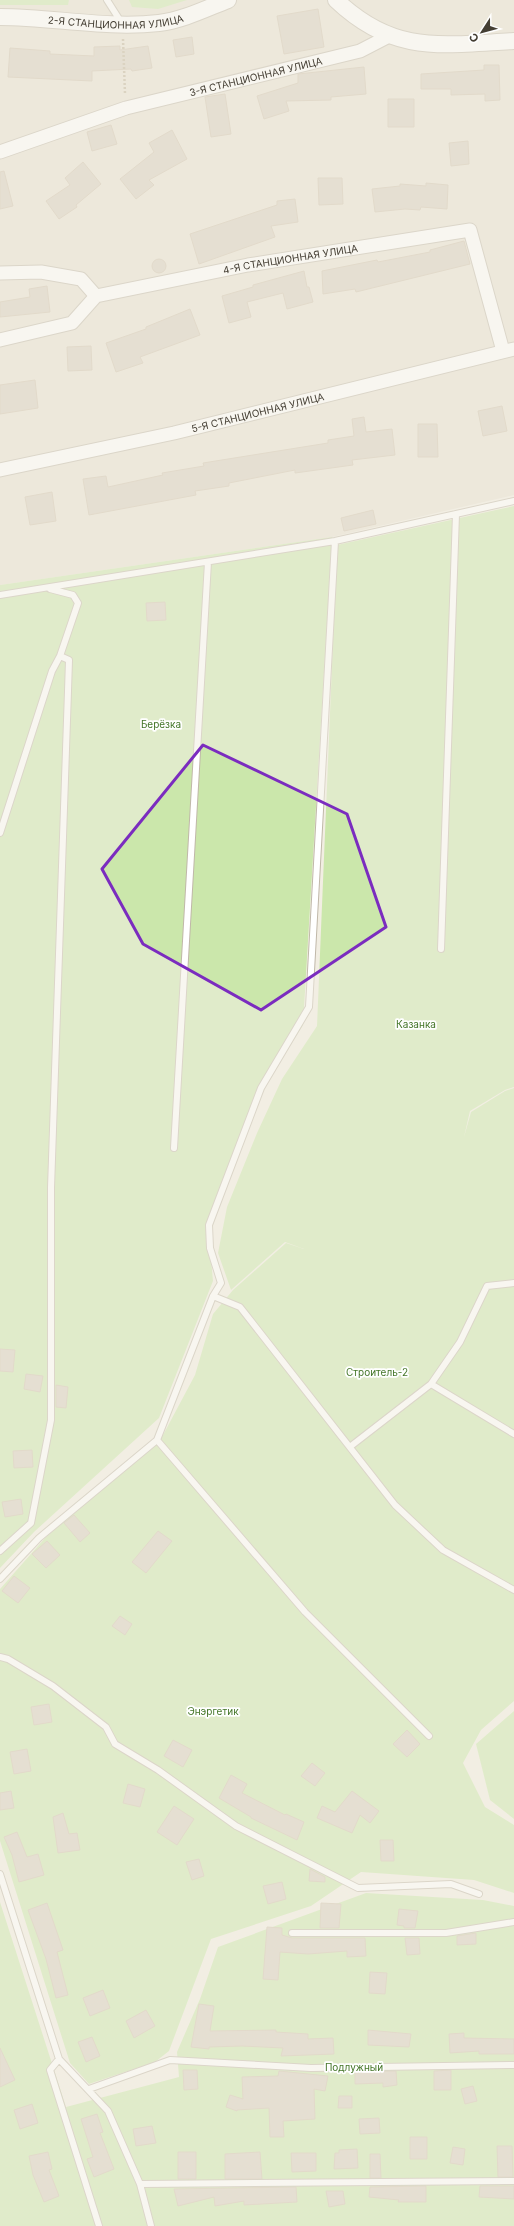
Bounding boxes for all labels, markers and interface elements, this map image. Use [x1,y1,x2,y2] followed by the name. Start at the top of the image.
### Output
[47,12,185,31] street label: 2-Я СТАНЦИОННАЯ УЛИЦА
[462,12,502,52] north arrow
[466,30,482,45] text: С
[188,54,323,98] street label: 3-Я СТАНЦИОННАЯ УЛИЦА
[222,242,359,276] street label: 4-Я СТАНЦИОННАЯ УЛИЦА
[190,390,325,434] street label: 5-Я СТАНЦИОННАЯ УЛИЦА
[141,718,181,730] park label: Берёзка
[396,1018,436,1030] park label: Казанка
[346,1366,408,1378] park label: Строитель-2
[187,1705,239,1717] park label: Энэргетик
[325,2061,383,2073] park label: Подлужный

